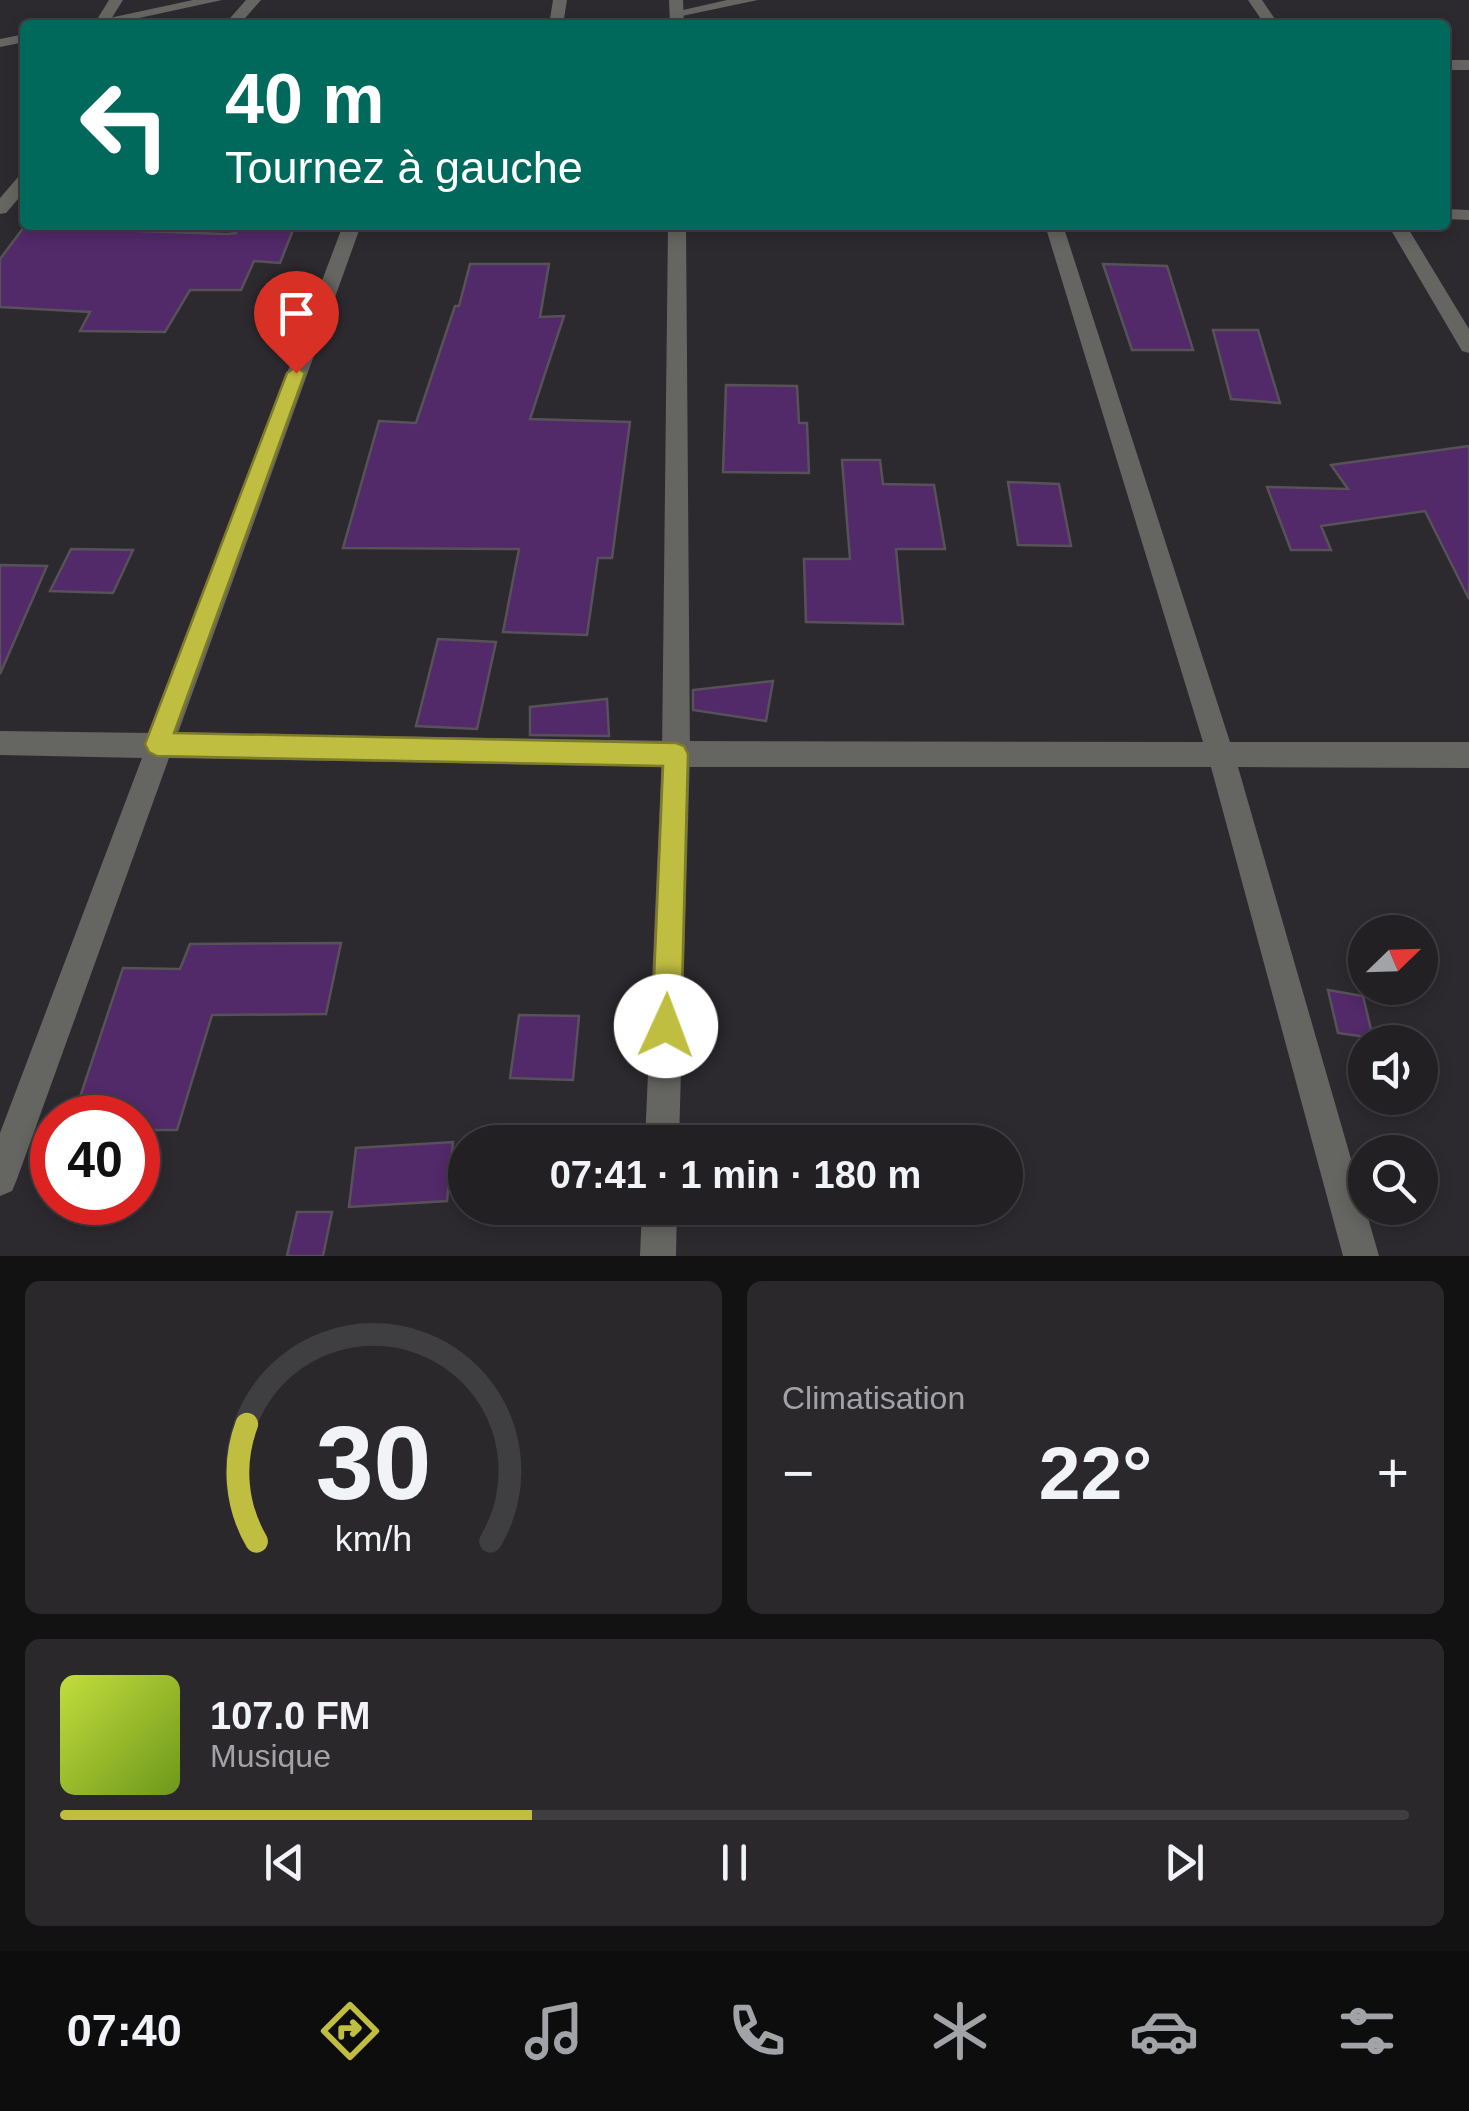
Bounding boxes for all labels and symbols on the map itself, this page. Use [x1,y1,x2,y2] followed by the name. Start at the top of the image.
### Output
[254,271,339,374] pin
[1348,915,1438,1005] north arrow
[614,974,718,1078] position arrow
[30,1095,160,1225] speed limit sign: 40

